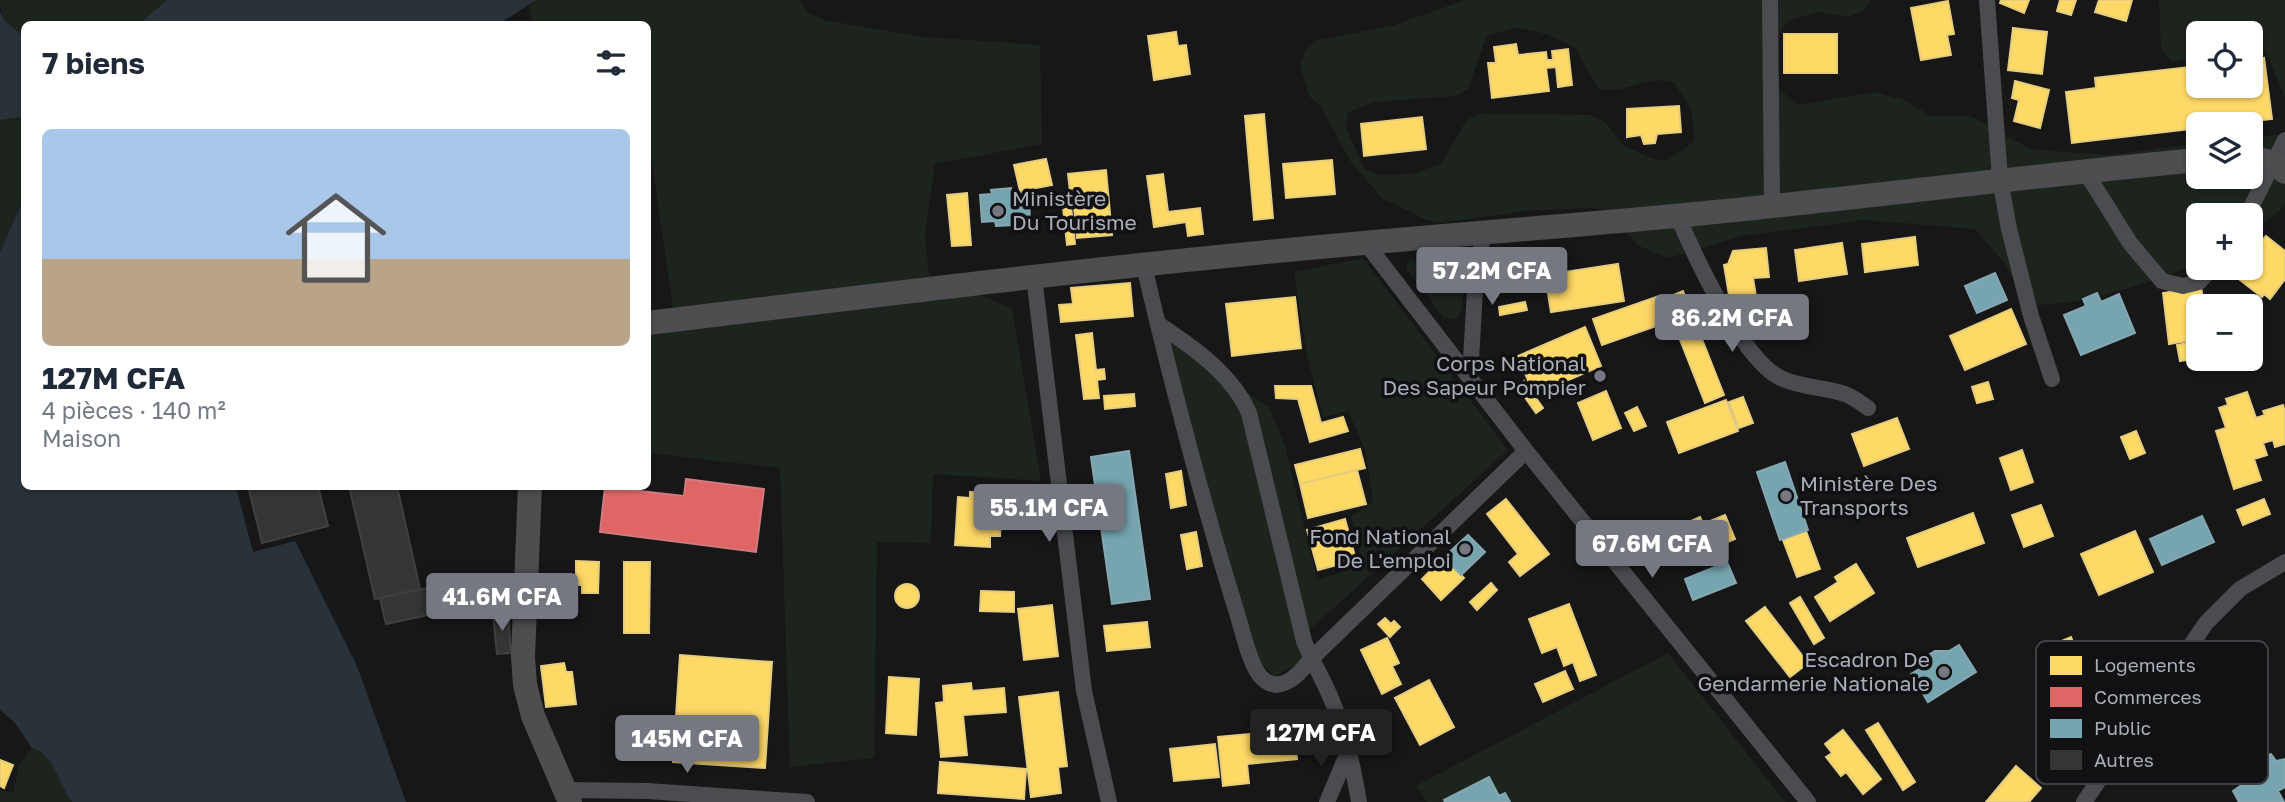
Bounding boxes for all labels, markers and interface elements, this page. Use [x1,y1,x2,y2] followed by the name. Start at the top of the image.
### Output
[2186,21,2263,371] map controls
[2186,21,2263,98] button: locate
[592,44,630,82] icon: filters
[42,45,145,81] text: 7 biens
[2186,112,2263,189] button: layers
[273,175,399,301] icon: home
[1012,185,1137,235] place label: Ministère Du Tourisme
[990,203,1006,219] marker: Ministère Du Tourisme
[2186,203,2263,280] button: +
[1412,247,1572,307] pin: 57.2M CFA
[1432,256,1552,284] text: 57.2M CFA
[1652,294,1812,354] pin: 86.2M CFA
[2186,294,2263,371] button: −
[1671,303,1793,331] text: 86.2M CFA
[1383,350,1586,400] place label: Corps National Des Sapeur Pompier
[42,360,185,396] text: 127M CFA
[1592,368,1608,384] marker: Corps National Des Sapeur Pompier
[42,396,226,424] text: 4 pièces · 140 m²
[42,424,121,452] text: Maison
[1800,470,1937,520] place label: Ministère Des Transports
[969,484,1129,544] pin: 55.1M CFA
[1778,488,1794,504] marker: Ministère Des Transports
[990,493,1108,521] text: 55.1M CFA
[1572,520,1732,580] pin: 67.6M CFA
[1309,523,1451,573] place label: Fond National De L'emploi
[1592,529,1712,557] text: 67.6M CFA
[1457,541,1473,557] marker: Fond National De L'emploi
[422,574,582,633] pin: 41.6M CFA
[442,582,562,610] text: 41.6M CFA
[2036,641,2268,784] legend
[1697,646,1930,696] place label: Escadron De Gendarmerie Nationale
[2094,653,2196,676] text: Logements
[1936,664,1952,680] marker: Escadron De Gendarmerie Nationale
[2094,685,2202,708] text: Commerces
[1249,710,1393,769] pin: 127M CFA
[615,716,759,775] pin: 145M CFA
[2094,716,2151,739] text: Public
[1266,718,1376,746] text: 127M CFA
[631,724,743,752] text: 145M CFA
[2094,748,2154,771] text: Autres

